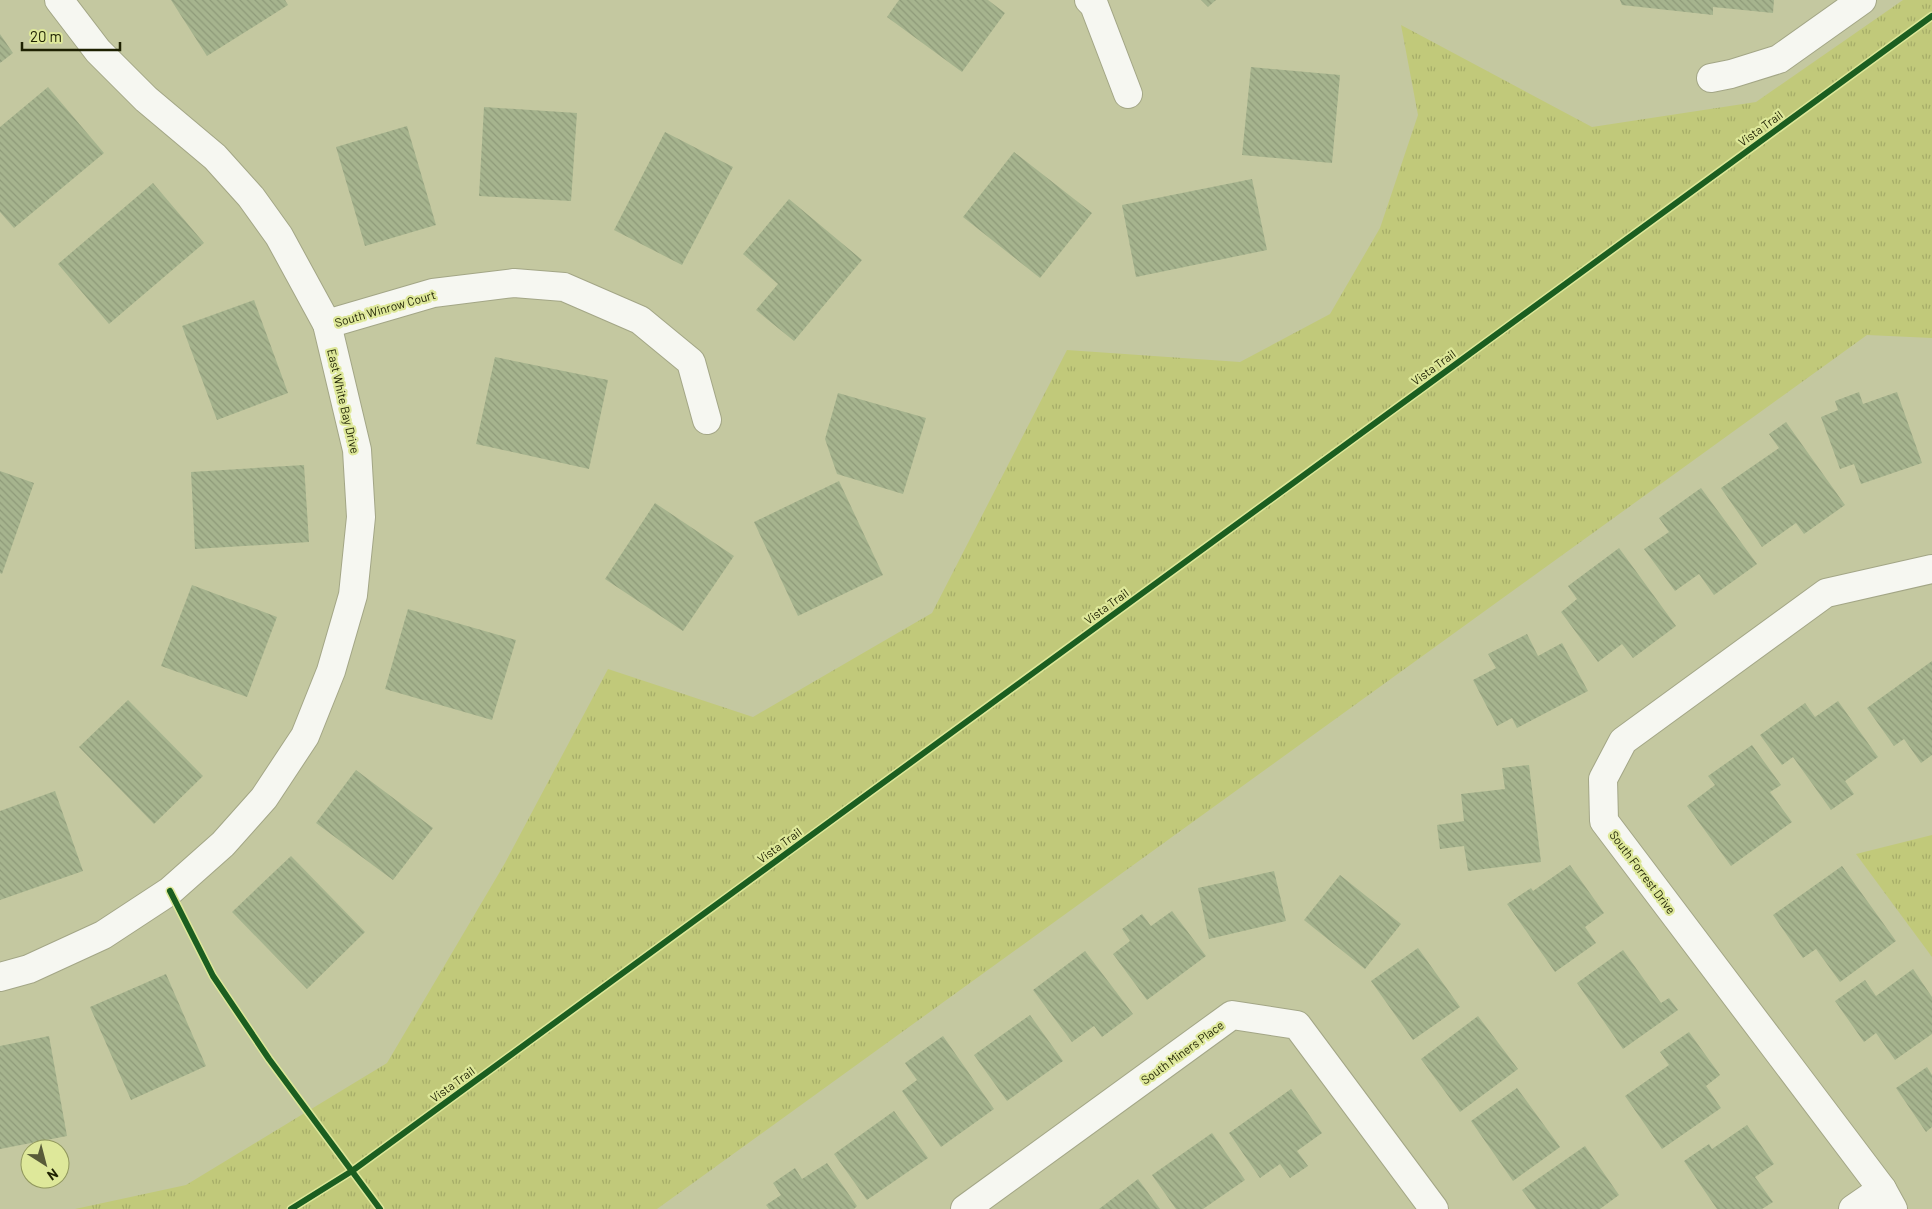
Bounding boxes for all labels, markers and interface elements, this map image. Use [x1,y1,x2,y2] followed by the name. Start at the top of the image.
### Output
[22,20,120,52] scale bar
[30,27,62,45] text: 20 m
[1735,107,1785,149] street label: Vista Trail
[333,287,437,329] street label: South Winrow Court
[1408,346,1458,388] street label: Vista Trail
[325,347,363,455] street label: East White Bay Drive
[1081,585,1131,627] street label: Vista Trail
[754,824,804,866] street label: Vista Trail
[1607,828,1679,916] street label: South Forrest Drive
[1138,1017,1226,1087] street label: South Miners Place
[427,1063,477,1105] street label: Vista Trail
[20,1139,70,1189] north arrow
[44,1165,62,1185] text: N

